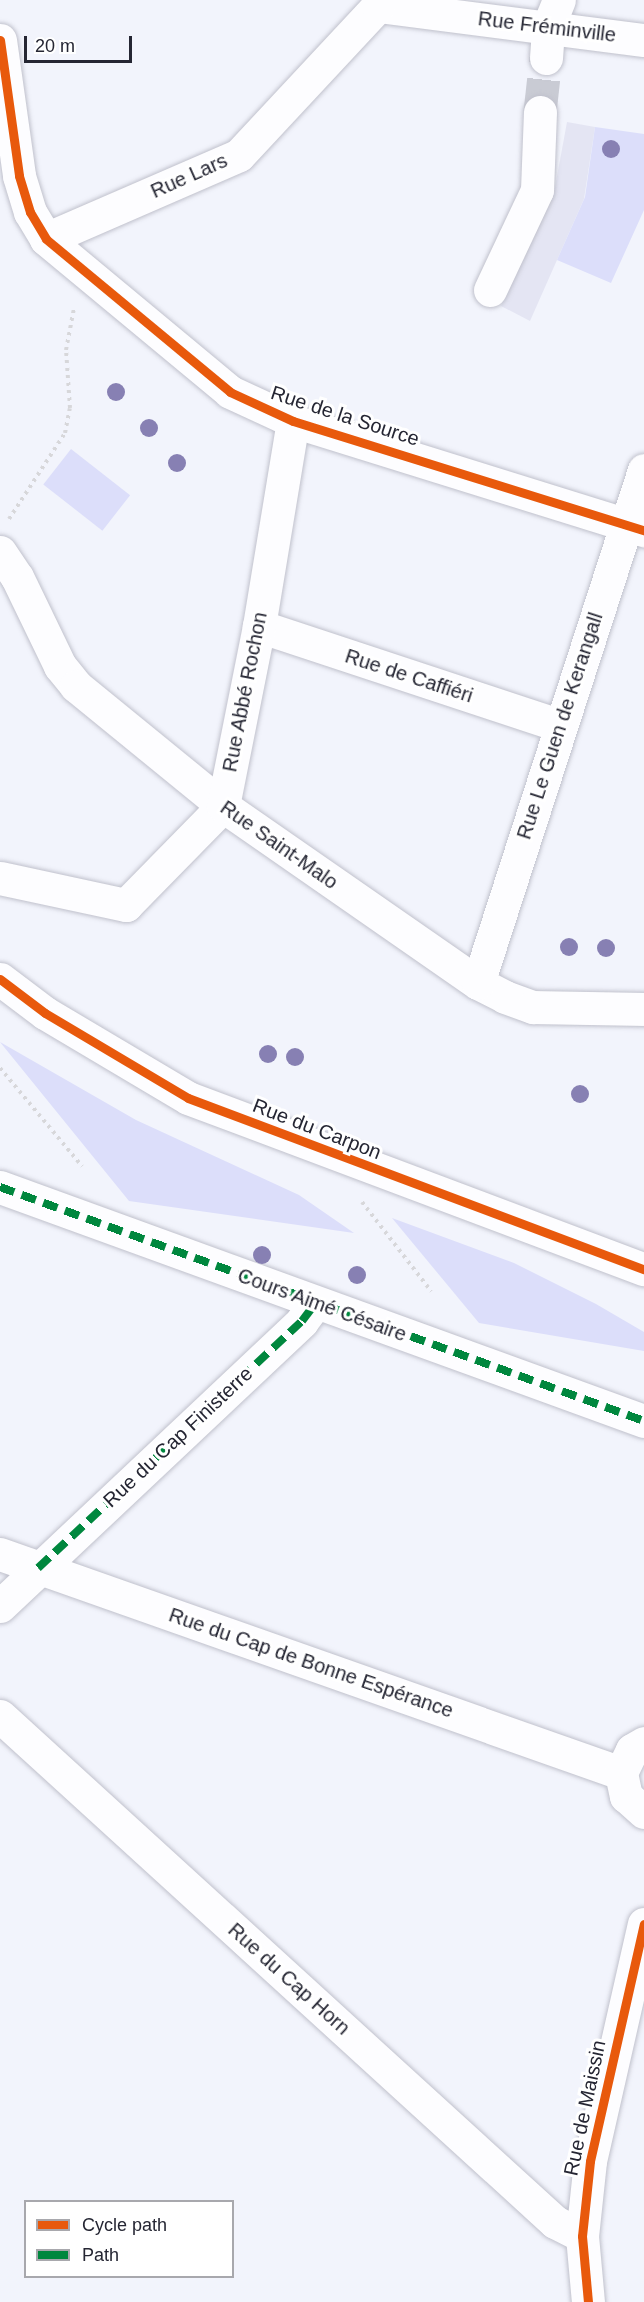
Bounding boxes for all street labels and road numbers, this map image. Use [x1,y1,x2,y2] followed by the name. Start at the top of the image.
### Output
[477,7,617,47] street label: Rue Fréminville
[147,149,231,203] street label: Rue Lars
[268,381,422,451] street label: Rue de la Source
[218,609,272,775] street label: Rue Abbé Rochon
[512,610,608,842] street label: Rue Le Guen de Kerangall
[342,644,476,708] street label: Rue de Caffiéri
[216,796,342,894] street label: Rue Saint-Malo
[249,1093,385,1165] street label: Rue du Carpon
[234,1263,410,1347] street label: Cours Aimé Césaire
[98,1362,258,1512] street label: Rue du Cap Finisterre
[166,1603,456,1723] street label: Rue du Cap de Bonne Espérance
[223,1918,355,2040] street label: Rue du Cap Horn
[559,2038,611,2178] street label: Rue de Maissin

